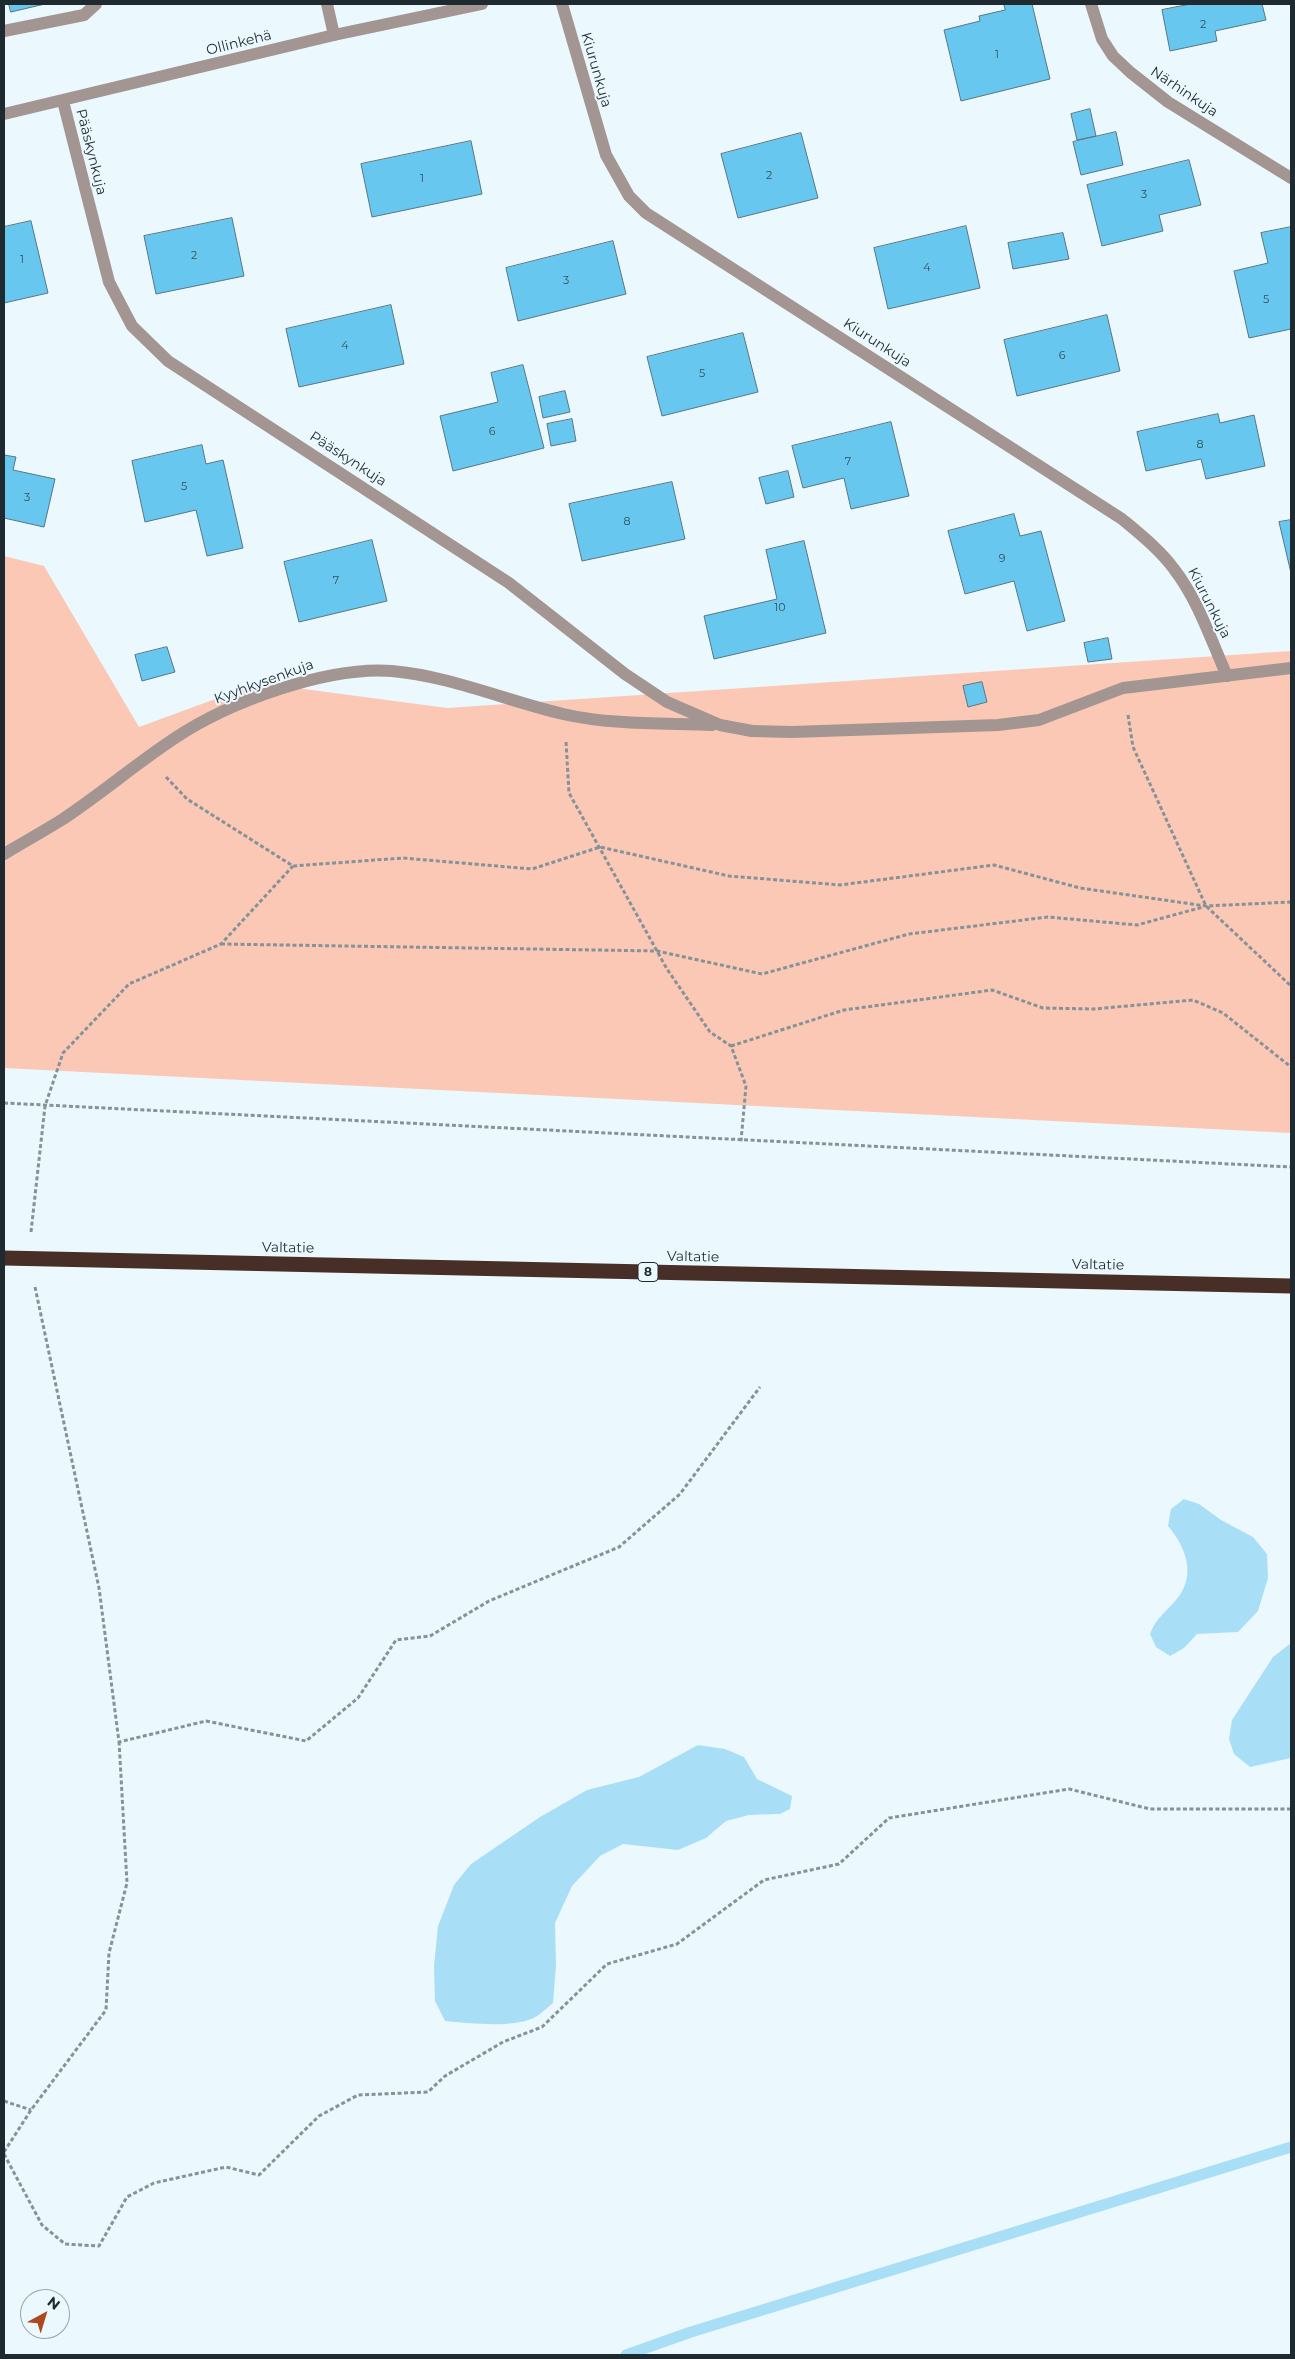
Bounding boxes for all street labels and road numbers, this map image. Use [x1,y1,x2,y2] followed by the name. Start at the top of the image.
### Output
[205,27,273,59] street label: Ollinkehä
[577,31,615,109] street label: Kiurunkuja
[1147,63,1221,121] street label: Närhinkuja
[72,107,110,197] street label: Pääskynkuja
[840,315,914,371] street label: Kiurunkuja
[307,428,389,490] street label: Pääskynkuja
[1184,565,1234,641] street label: Kiurunkuja
[212,656,316,708] street label: Kyyhkysenkuja
[262,1239,314,1257] street label: Valtatie
[667,1248,719,1266] street label: Valtatie
[1072,1256,1124,1274] street label: Valtatie
[638,1262,658,1282] road number: 8

